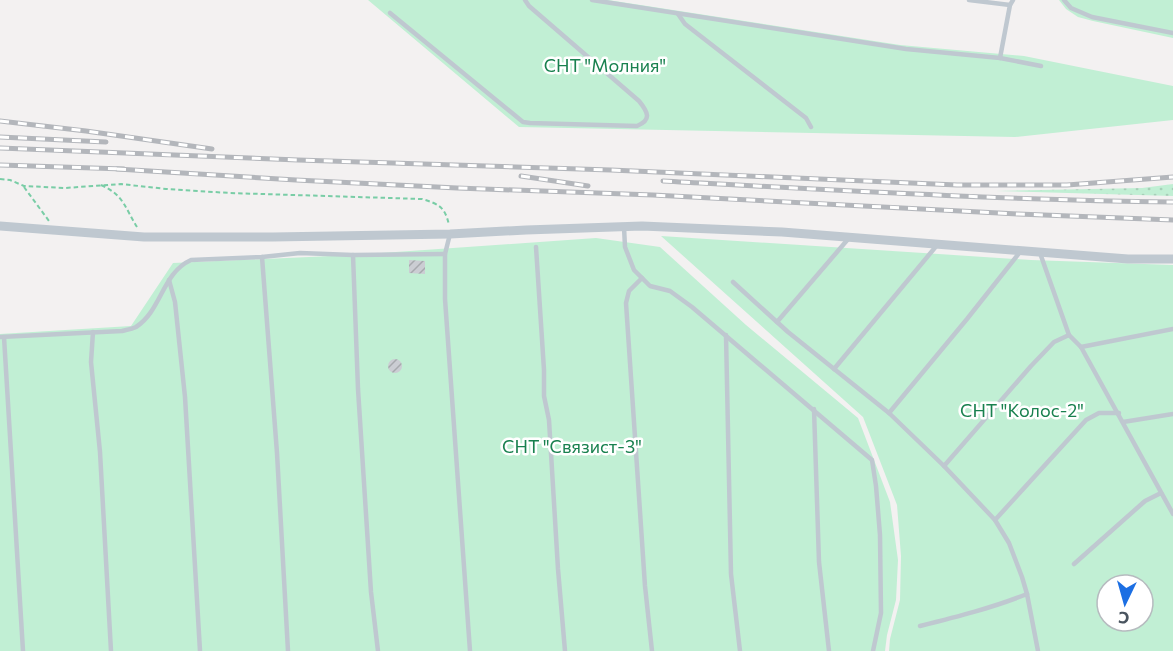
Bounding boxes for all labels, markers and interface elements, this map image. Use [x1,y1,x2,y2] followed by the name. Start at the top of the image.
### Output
[544,54,666,76] park label: СНТ "Молния"
[960,399,1084,421] park label: СНТ "Колос-2"
[502,435,642,457] park label: СНТ "Связист-3"
[1095,573,1155,633] north arrow
[1117,608,1130,628] text: С

